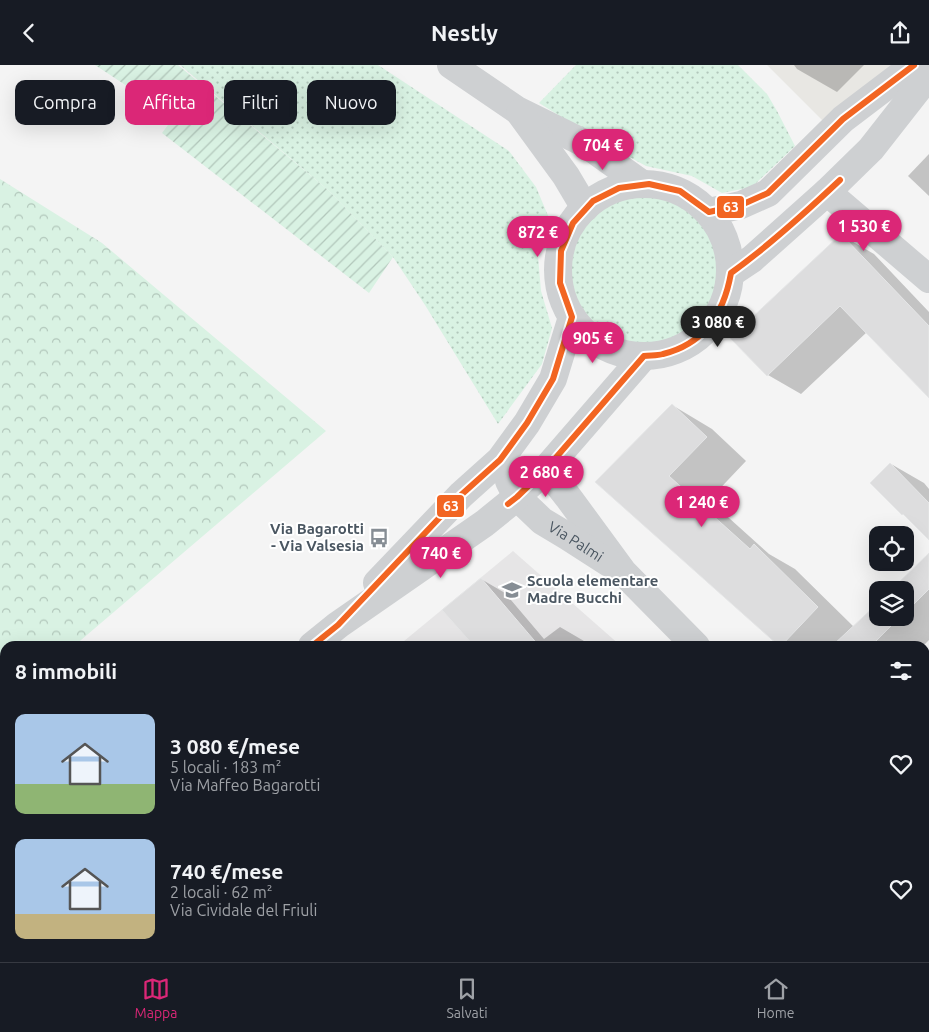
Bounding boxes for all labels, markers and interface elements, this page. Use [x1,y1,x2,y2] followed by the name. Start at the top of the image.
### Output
[15,19,43,47] icon: back
[886,19,914,47] icon: share
[431,20,498,45] text: Nestly
[15,80,115,125] chip: Compra
[125,80,214,125] chip: Affitta
[224,80,297,125] chip: Filtri
[307,80,396,125] chip: Nuovo
[568,129,638,171] pin: 704 €
[583,136,623,154] text: 704 €
[716,195,745,219] line badge: 63
[723,199,739,215] text: 63
[818,209,910,252] pin: 1 530 €
[503,215,573,258] pin: 872 €
[838,217,890,235] text: 1 530 €
[518,223,558,241] text: 872 €
[672,305,764,348] pin: 3 080 €
[692,313,744,331] text: 3 080 €
[558,321,628,364] pin: 905 €
[573,329,613,347] text: 905 €
[500,455,592,498] pin: 2 680 €
[520,463,572,481] text: 2 680 €
[656,485,748,528] pin: 1 240 €
[676,493,728,511] text: 1 240 €
[436,494,465,518] line badge: 63
[443,498,459,514] text: 63
[545,518,607,565] street label: Via Palmi
[270,520,364,554] place label: Via Bagarotti - Via Valsesia
[869,526,914,626] map controls
[869,526,914,571] button: locate
[368,527,390,549] bus stop icon: Via Bagarotti - Via Valsesia
[406,537,476,579] pin: 740 €
[421,544,461,562] text: 740 €
[527,572,658,606] place label: Scuola elementare Madre Bucchi
[501,579,523,601] school or university icon: Scuola elementare Madre Bucchi
[869,581,914,626] button: layers
[887,657,915,685] icon: filters
[15,659,117,683] text: 8 immobili
[55,734,115,794] icon: home
[170,734,300,758] text: 3 080 €/mese
[887,750,915,778] icon: heart
[170,758,282,776] text: 5 locali · 183 m²
[170,776,320,794] text: Via Maffeo Bagarotti
[55,859,115,919] icon: home
[170,859,283,883] text: 740 €/mese
[887,875,915,903] icon: heart
[170,883,272,901] text: 2 locali · 62 m²
[170,901,317,919] text: Via Cividale del Friuli
[135,975,177,1021] tab: Mappa
[447,975,488,1021] tab: Salvati
[757,975,794,1021] tab: Home

